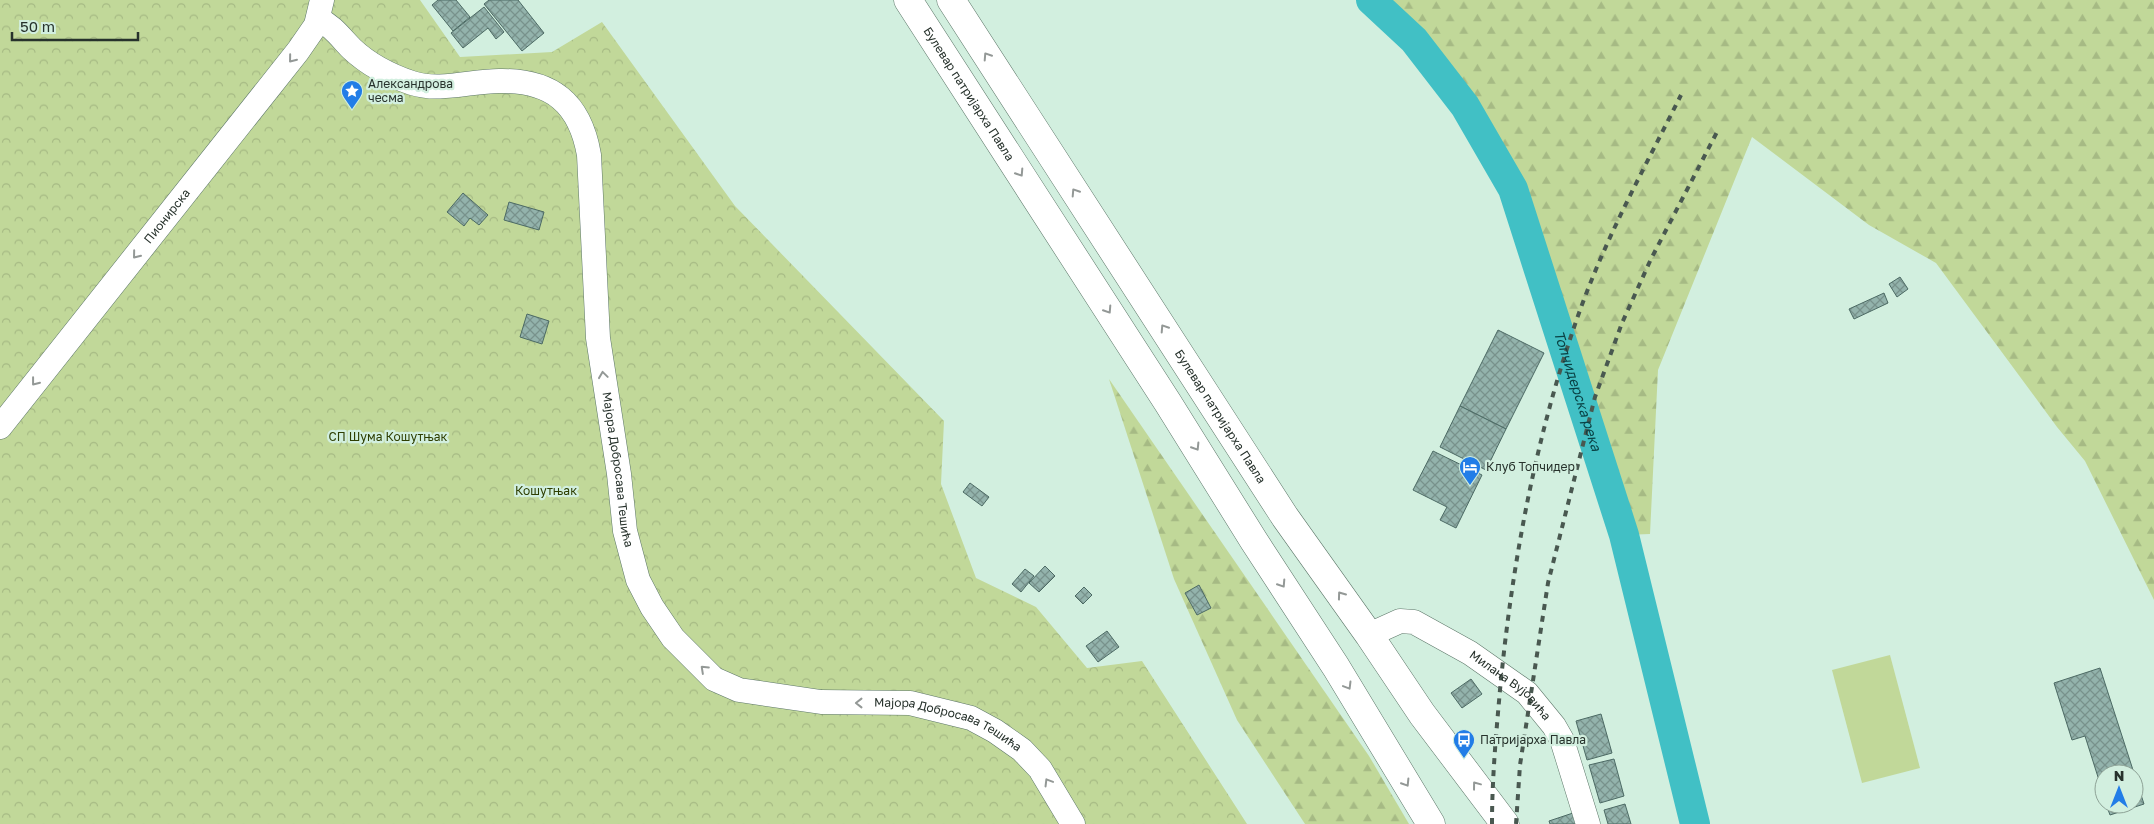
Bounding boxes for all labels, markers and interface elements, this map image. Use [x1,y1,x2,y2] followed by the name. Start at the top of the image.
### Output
[12,10,139,42] scale bar
[20,17,55,35] text: 50 m
[920,24,1018,164] street label: Булевар патријарха Павла
[984,52,993,61] one-way arrow
[289,53,297,62] one-way arrow
[368,76,453,105] place label: Александрова чесма
[340,79,364,110] place icon: Александрова чесма
[1014,168,1023,177] one-way arrow
[140,185,193,246] street label: Пионирска
[1072,189,1081,198] one-way arrow
[134,249,142,258] one-way arrow
[1102,304,1111,313] one-way arrow
[1161,325,1170,334] one-way arrow
[1551,328,1606,454] water label: Топчидерска река
[1172,347,1269,486] street label: Булевар патријарха Павла
[598,371,609,379] one-way arrow
[33,376,41,385] one-way arrow
[599,391,637,549] street label: Мајора Добросава Тешића
[328,429,448,444] park label: СП Шума Кошутњак
[1189,441,1199,450] one-way arrow
[1458,455,1482,486] hotel icon: Клуб Топчидер
[1486,459,1575,474] place label: Клуб Топчидер
[515,483,577,498] park label: Кошутњак
[1276,579,1285,588] one-way arrow
[1338,591,1347,601] one-way arrow
[1467,647,1554,723] street label: Милана Вујовића
[701,666,710,675] one-way arrow
[1341,681,1351,690] one-way arrow
[874,695,1025,754] street label: Мајора Добросава Тешића
[855,698,863,708] one-way arrow
[1452,728,1476,759] bus stop icon: Патријарха Павла
[1480,732,1586,747] place label: Патријарха Павла
[2094,764,2144,814] north arrow
[2114,767,2124,784] text: N
[1399,778,1409,787] one-way arrow
[1044,779,1054,788] one-way arrow
[1473,782,1481,791] one-way arrow

